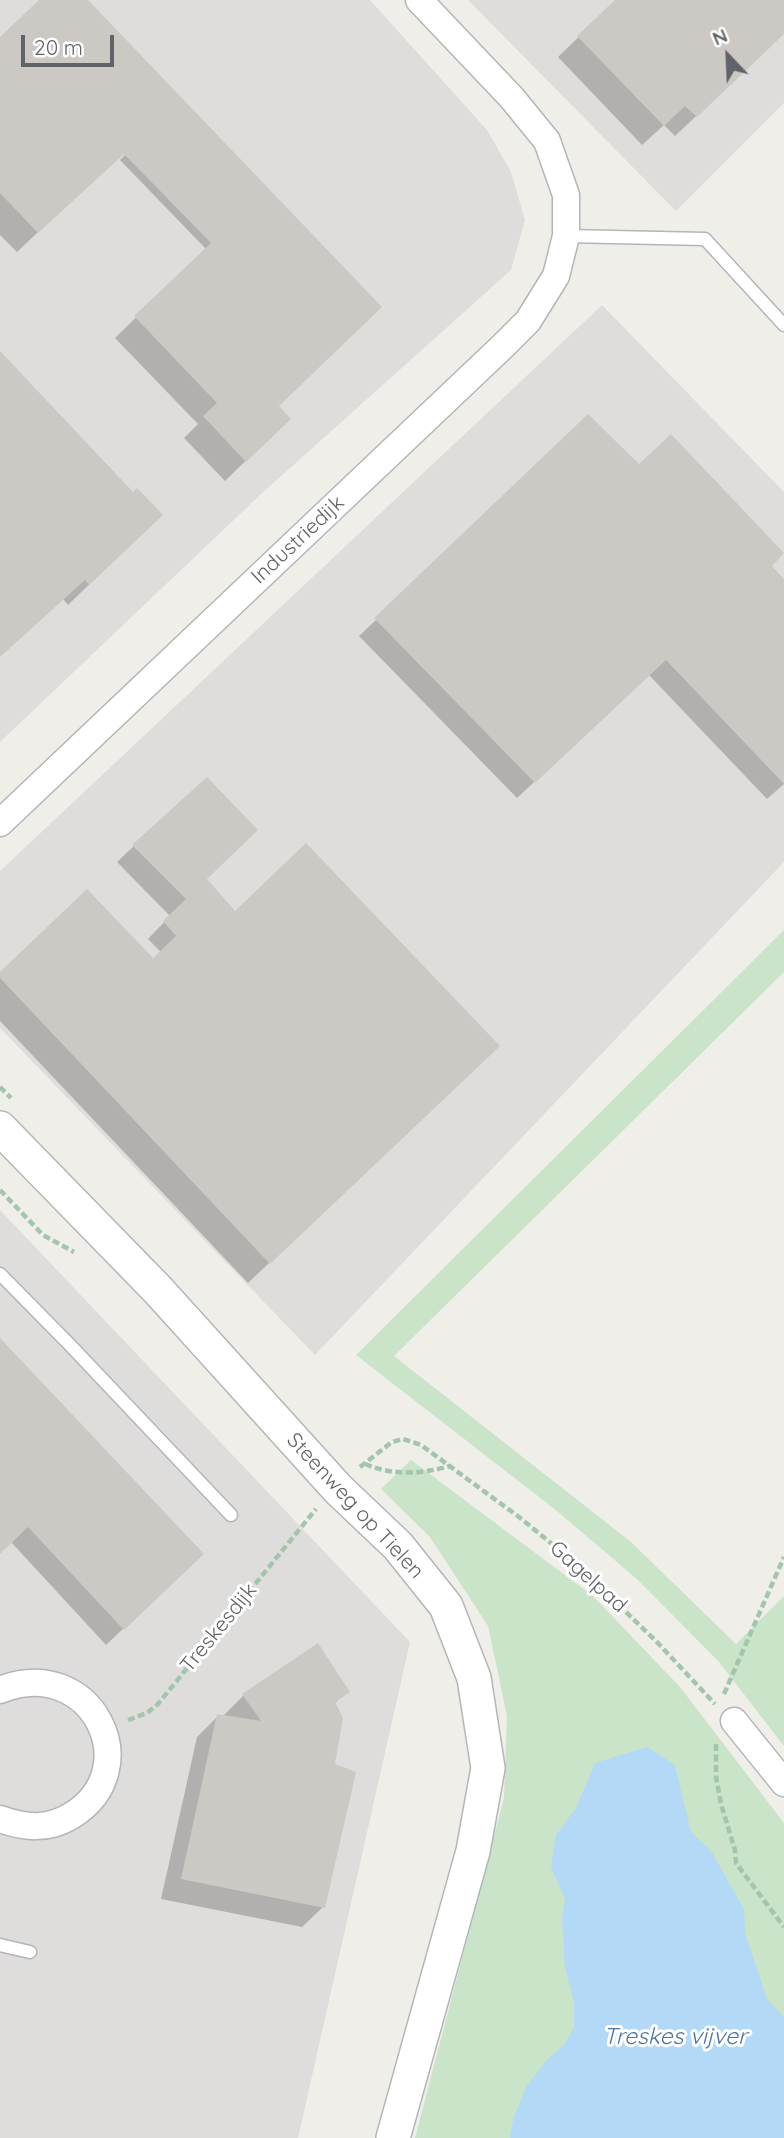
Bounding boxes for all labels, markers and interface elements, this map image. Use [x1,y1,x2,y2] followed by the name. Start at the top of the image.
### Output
[24,21,117,65] scale bar
[693,21,763,91] north arrow
[709,23,731,50] text: N
[34,34,83,60] text: 20 m
[246,491,350,589] street label: Industriedijk
[281,1428,429,1584] street label: Steenweg op Tielen
[544,1536,632,1618] street label: Gagelpad
[175,1578,263,1678] street label: Treskesdijk
[603,2023,747,2051] water label: Treskes vijver

